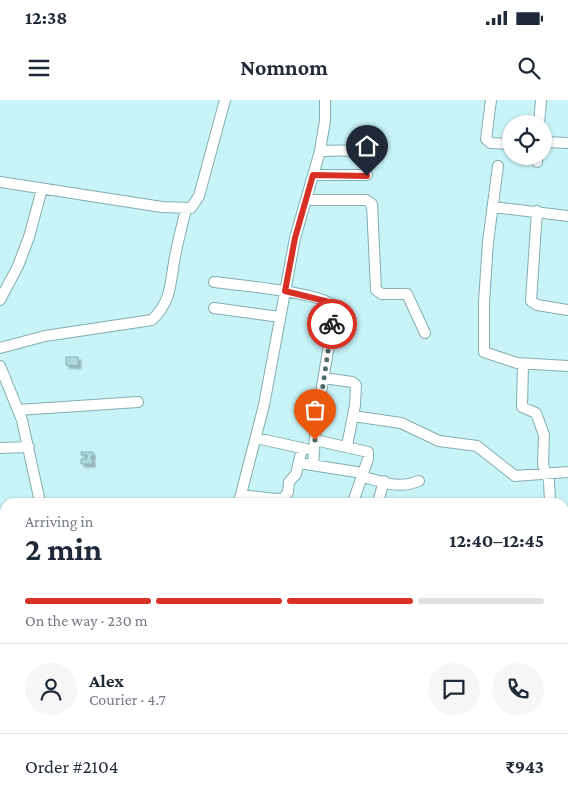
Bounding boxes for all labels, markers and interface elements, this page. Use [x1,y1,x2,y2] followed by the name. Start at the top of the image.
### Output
[25,7,67,28] text: 12:38
[25,54,53,82] icon: menu
[515,54,543,82] icon: search
[240,55,328,80] text: Nomnom
[502,115,552,165] map controls
[502,115,552,165] button: locate
[346,125,388,176] pin
[353,132,381,160] icon: home
[307,299,357,349] courier
[318,310,346,338] icon: bike
[294,389,336,440] pin
[301,396,329,424] icon: bag
[25,513,93,530] text: Arriving in
[449,530,544,551] text: 12:40–12:45
[25,531,102,567] text: 2 min
[25,612,148,629] text: On the way · 230 m
[25,663,77,715] button: person
[428,663,480,715] button: chat
[492,663,544,715] button: phone
[89,670,124,691] text: Alex
[89,691,166,708] text: Courier · 4.7
[25,756,118,777] text: Order #2104
[505,756,544,777] text: ₹943

